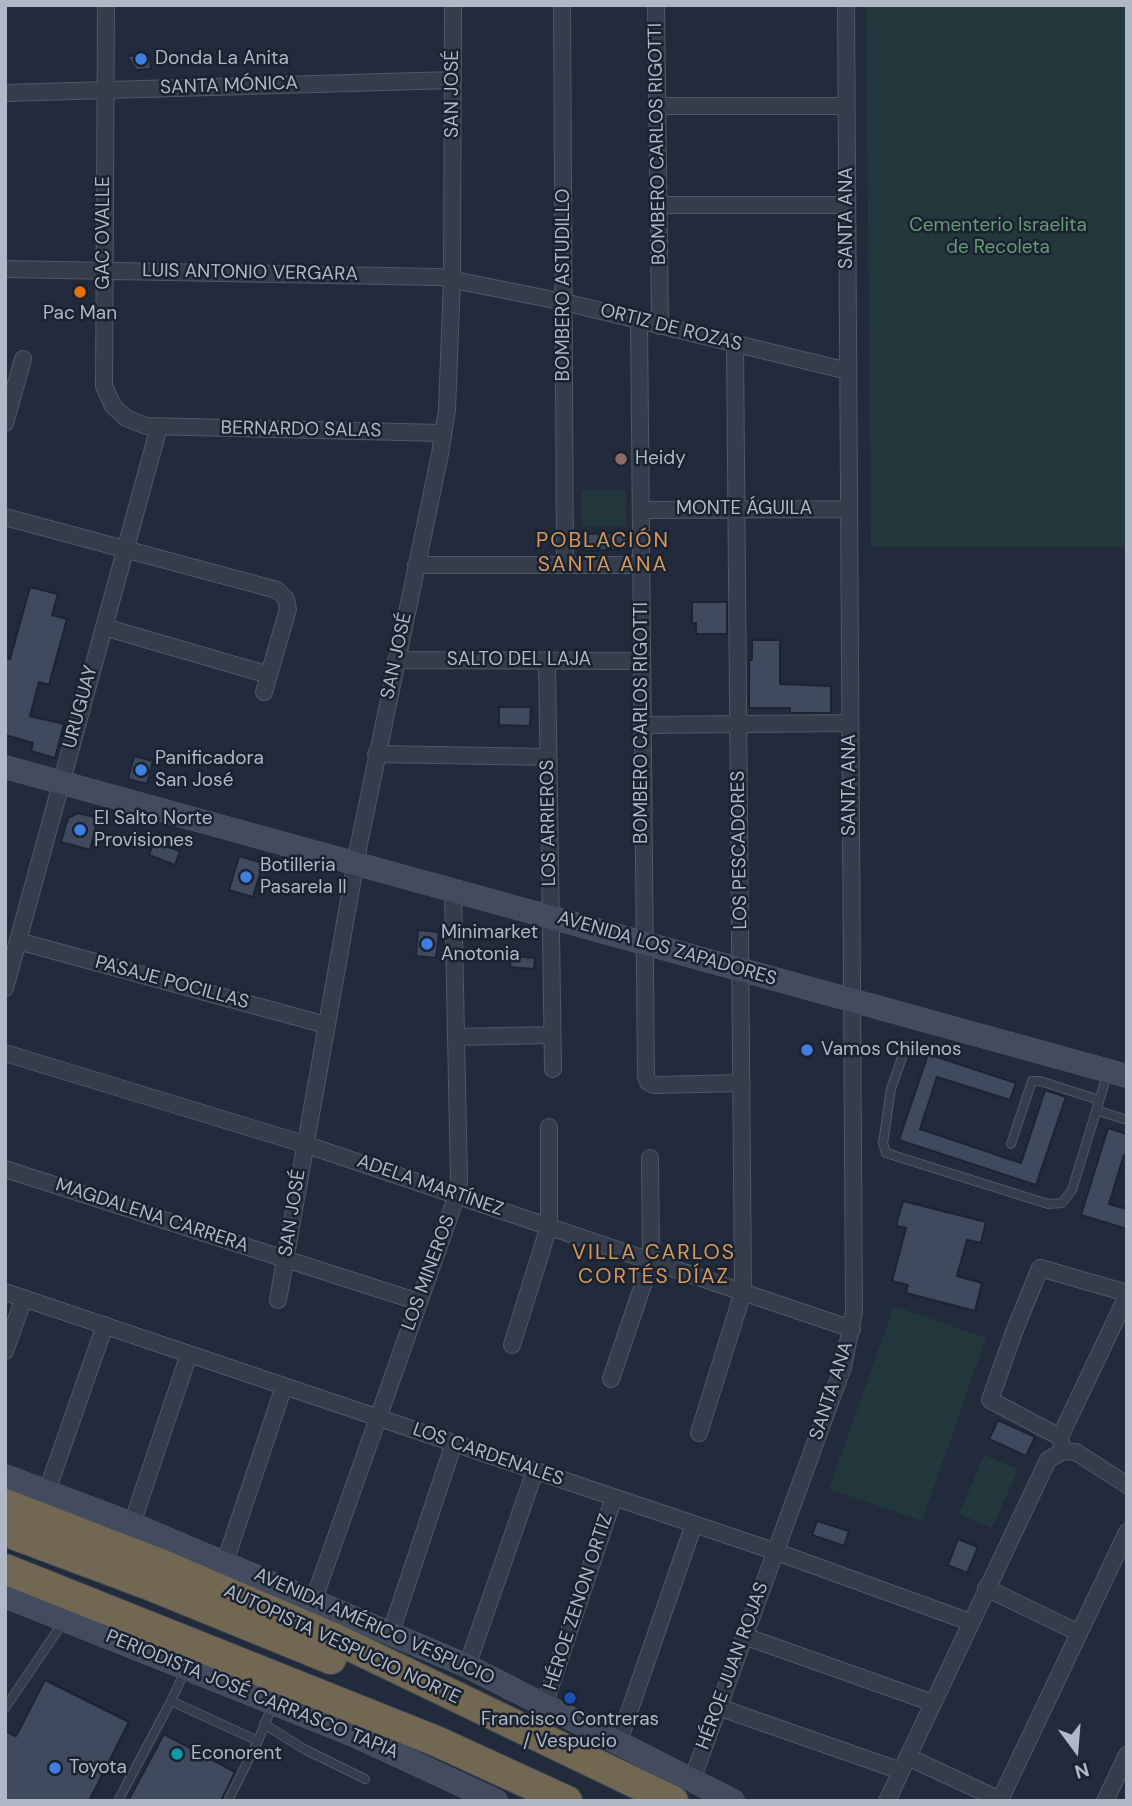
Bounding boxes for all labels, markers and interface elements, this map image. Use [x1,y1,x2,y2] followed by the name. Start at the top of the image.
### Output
[644,23,672,265] street label: BOMBERO CARLOS RIGOTTI
[155,48,289,70] place label: Donda La Anita
[442,50,464,138] street label: SAN JOSÉ
[133,51,149,67] marker: Donda La Anita
[160,72,298,100] street label: SANTA MÓNICA
[836,167,858,269] street label: SANTA ANA
[93,176,115,290] street label: GAC OVALLE
[553,189,575,381] street label: BOMBERO ASTUDILLO
[909,215,1087,259] park label: Cementerio Israelita de Recoleta
[142,260,358,286] street label: LUIS ANTONIO VERGARA
[72,284,88,300] marker: Pac Man
[598,299,744,357] street label: ORTIZ DE ROZAS
[43,303,117,325] place label: Pac Man
[221,417,381,443] street label: BERNARDO SALAS
[635,448,686,470] place label: Heidy
[613,451,629,467] marker: Heidy
[676,498,812,520] street label: MONTE ÁGUILA
[537,528,669,578] district label: POBLACIÓN SANTA ANA
[631,602,653,844] street label: BOMBERO CARLOS RIGOTTI
[377,611,417,701] street label: SAN JOSÉ
[447,649,591,671] street label: SALTO DEL LAJA
[59,663,103,751] street label: URUGUAY
[839,734,861,836] street label: SANTA ANA
[155,748,264,792] place label: Panificadora San José
[536,759,562,887] street label: LOS ARRIEROS
[133,762,149,778] marker: Panificadora San José
[727,770,753,930] street label: LOS PESCADORES
[94,808,213,852] place label: El Salto Norte Provisiones
[72,822,88,838] marker: El Salto Norte Provisiones
[260,855,347,899] place label: Botilleria Pasarela II
[238,869,254,885] marker: Botilleria Pasarela II
[555,907,779,991] street label: AVENIDA LOS ZAPADORES
[441,922,538,966] place label: Minimarket Anotonia
[419,936,435,952] marker: Minimarket Anotonia
[93,951,251,1015] street label: PASAJE POCILLAS
[821,1039,962,1061] place label: Vamos Chilenos
[799,1042,815,1058] marker: Vamos Chilenos
[354,1150,506,1222] street label: ADELA MARTÍNEZ
[275,1168,311,1258] street label: SAN JOSÉ
[53,1174,251,1258] street label: MAGDALENA CARRERA
[398,1212,460,1334] street label: LOS MINEROS
[574,1240,734,1290] district label: VILLA CARLOS CORTÉS DÍAZ
[805,1339,859,1443] street label: SANTA ANA
[410,1418,566,1492] street label: LOS CARDENALES
[540,1511,618,1693] street label: HÉROE ZENON ORTIZ
[250,1564,498,1690] street label: AVENIDA AMÉRICO VESPUCIO
[692,1579,774,1753] street label: HÉROE JUAN ROJAS
[220,1580,464,1710] street label: AUTOPISTA VESPUCIO NORTE
[102,1626,402,1764] street label: PERIODISTA JOSÉ CARRASCO TAPIA
[562,1690,578,1706] marker: Francisco Contreras / Vespucio
[481,1709,659,1753] place label: Francisco Contreras / Vespucio
[1041,1715,1111,1785] north arrow
[191,1743,282,1765] place label: Econorent
[169,1746,185,1762] marker: Econorent
[69,1757,127,1779] place label: Toyota
[1072,1757,1092,1785] text: N
[47,1760,63,1776] marker: Toyota

